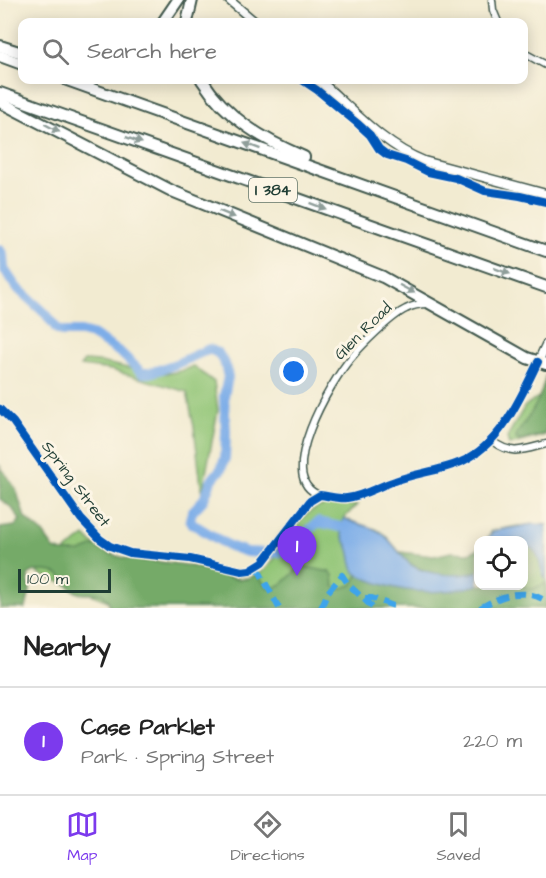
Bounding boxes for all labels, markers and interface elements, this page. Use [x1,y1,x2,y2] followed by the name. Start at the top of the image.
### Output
[18,18,528,84] search box
[39,35,72,68] icon: search
[87,36,217,67] text: Search here
[44,123,61,133] one-way arrow
[125,136,143,146] one-way arrow
[243,140,261,150] one-way arrow
[249,178,297,202] road number: I 384
[309,201,327,211] one-way arrow
[218,209,236,219] one-way arrow
[493,267,511,277] one-way arrow
[398,284,415,294] one-way arrow
[329,297,397,365] street label: Glen Road
[279,357,308,386] your location
[36,436,116,533] street label: Spring Street
[278,526,316,576] pin: 1
[474,536,528,590] map controls
[474,536,528,590] button: locate
[18,566,111,594] scale bar
[27,568,68,590] text: 100 m
[24,629,111,665] text: Nearby
[81,712,215,743] text: Case Parklet
[42,727,45,755] text: 1
[463,727,522,755] text: 220 m
[81,743,274,771] text: Park · Spring Street
[66,808,99,866] tab: Map
[231,808,305,866] tab: Directions
[437,808,480,866] tab: Saved

